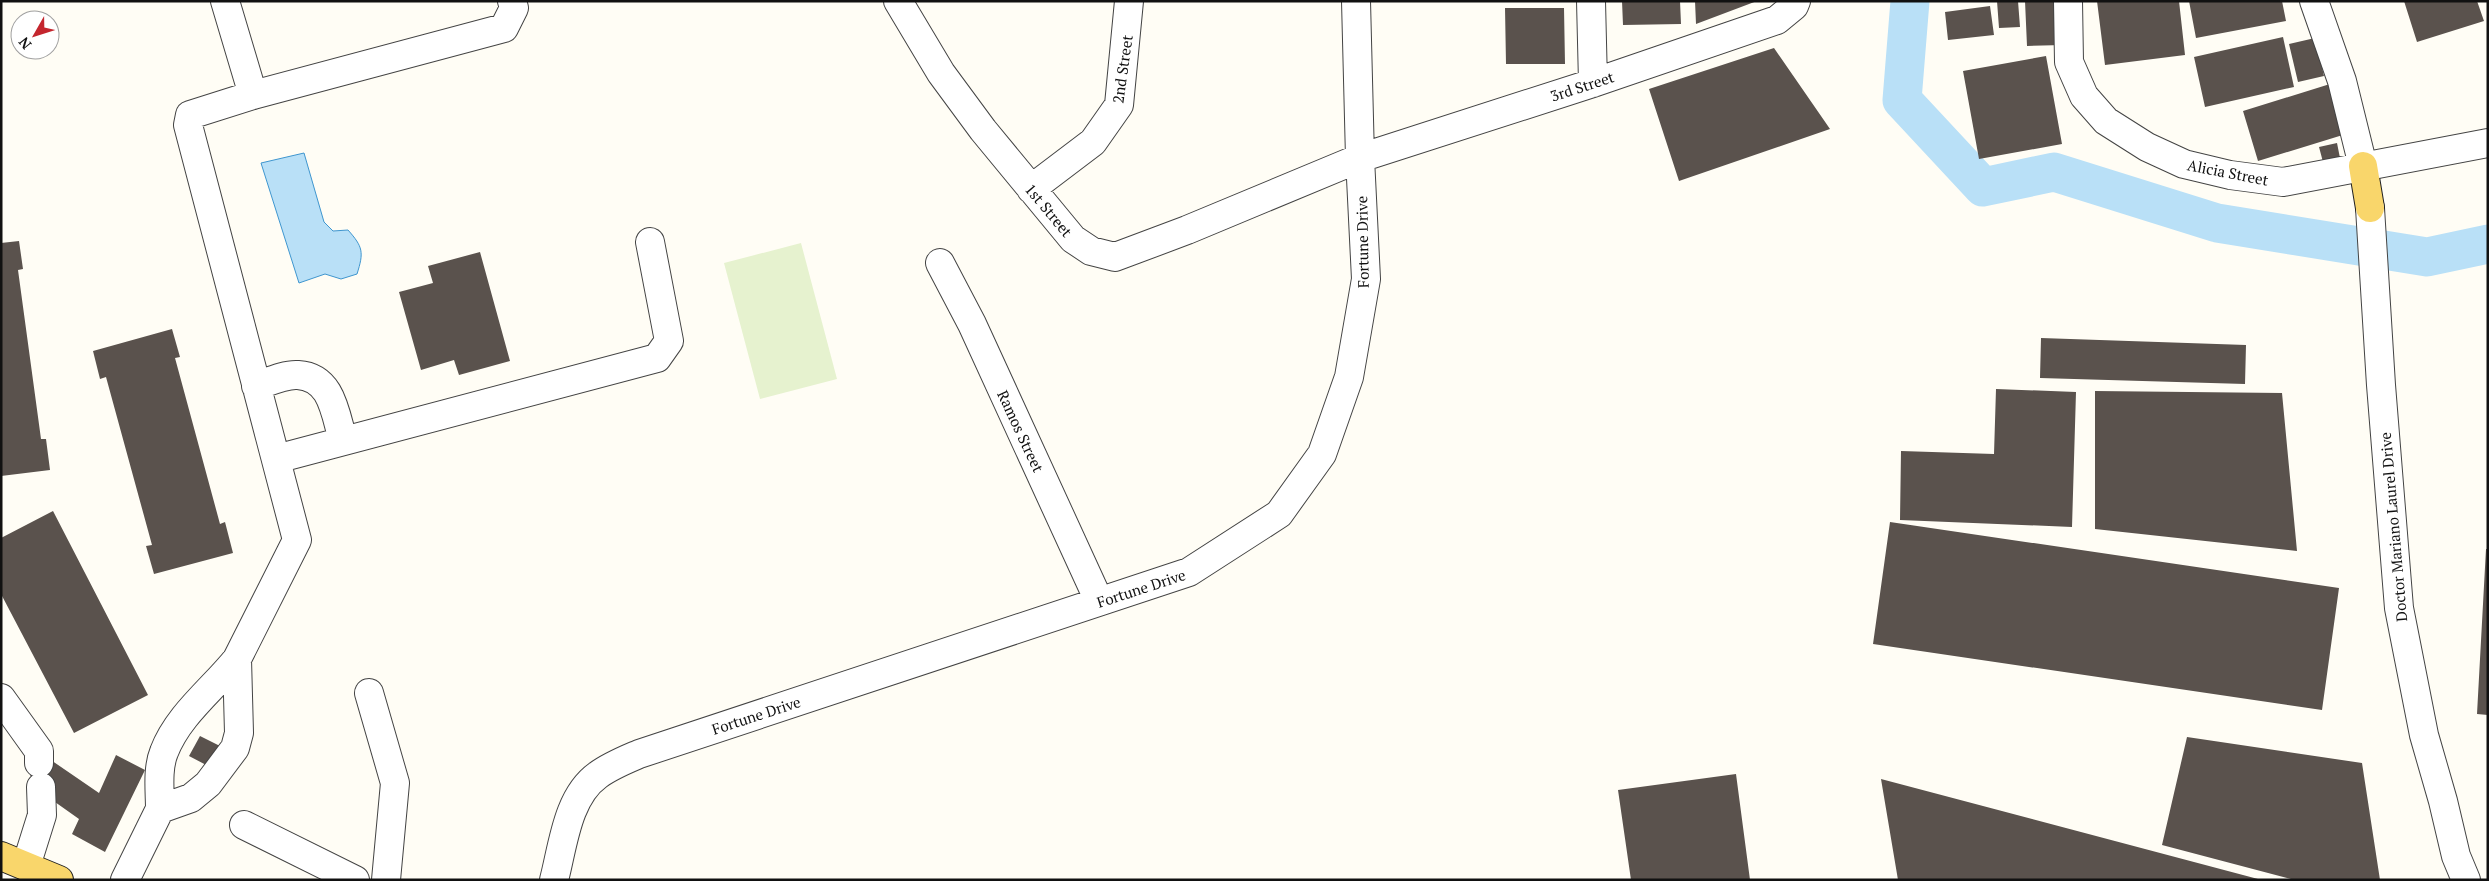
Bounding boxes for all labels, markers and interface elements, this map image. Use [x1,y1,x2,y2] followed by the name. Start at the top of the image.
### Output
[10,10,60,60] north arrow
[14,33,35,54] text: N
[1107,33,1137,105] street label: 2nd Street
[1548,66,1617,106] street label: 3rd Street
[2186,154,2271,190] street label: Alicia Street
[1021,179,1077,241] street label: 1st Street
[1351,196,1373,288] street label: Fortune Drive
[993,387,1049,476] street label: Ramos Street
[2375,431,2411,623] street label: Doctor Mariano Laurel Drive
[1094,564,1188,612] street label: Fortune Drive
[709,691,803,739] street label: Fortune Drive

